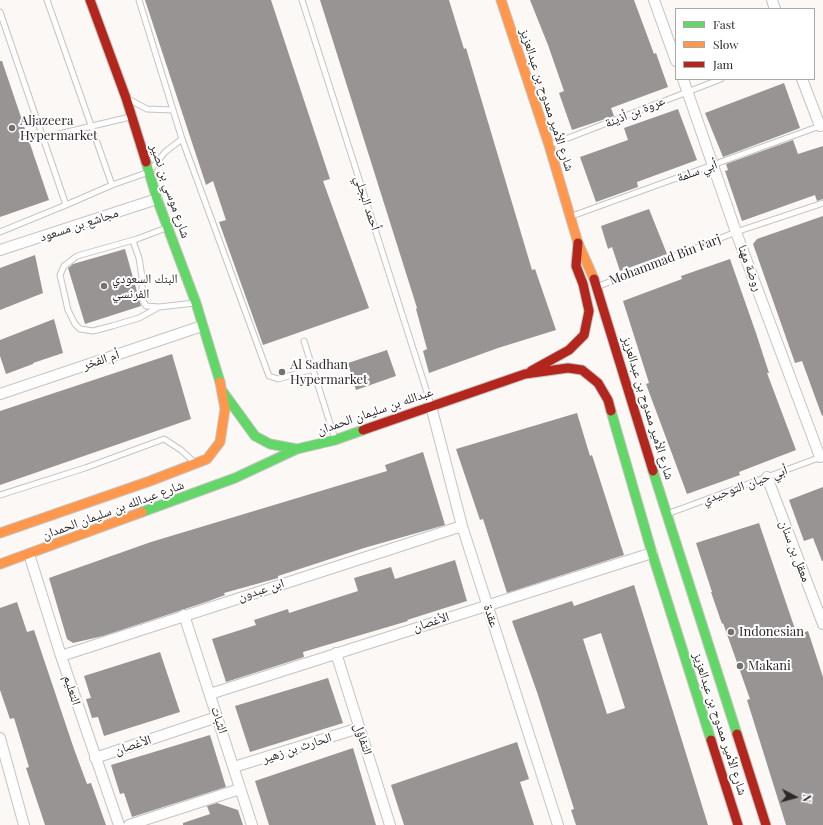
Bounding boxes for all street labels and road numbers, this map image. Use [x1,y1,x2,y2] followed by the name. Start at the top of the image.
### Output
[517,27,577,173] street label: شارع الأمير ممدوح بن عبدالعزيز
[603,93,667,131] street label: عروة بن أذينة
[147,142,193,240] street label: شارع موسي بن نصير
[675,157,719,185] street label: أبي سلمة
[351,174,383,232] street label: أحمد البجلي
[38,205,120,245] street label: مجاشع بن مسعود
[607,232,723,288] street label: Mohammad Bin Farj
[734,243,766,293] street label: روضة مهنا
[619,334,677,482] street label: شارع الأمير ممدوح بن عبدالعزيز
[81,347,121,373] street label: أم الفخر
[315,384,435,438] street label: عبدالله بن سليمان الحمدان
[700,462,790,508] street label: أبي حيان التوحيدي
[40,477,186,543] street label: شارع عبدالله بن سليمان الحمدان
[776,518,814,584] street label: معقل بن سنان
[236,575,286,605] street label: ابن عبدون
[480,603,502,629] street label: عقدة
[411,609,451,635] street label: الأغصان
[690,651,750,797] street label: شارع الأمير ممدوح بن عبدالعزيز
[60,673,84,707] street label: التعليم
[207,704,231,736] street label: الثبات
[351,721,375,757] street label: التفاؤل
[260,729,334,767] street label: الحارث بن زهير
[113,732,153,758] street label: الأغصان

